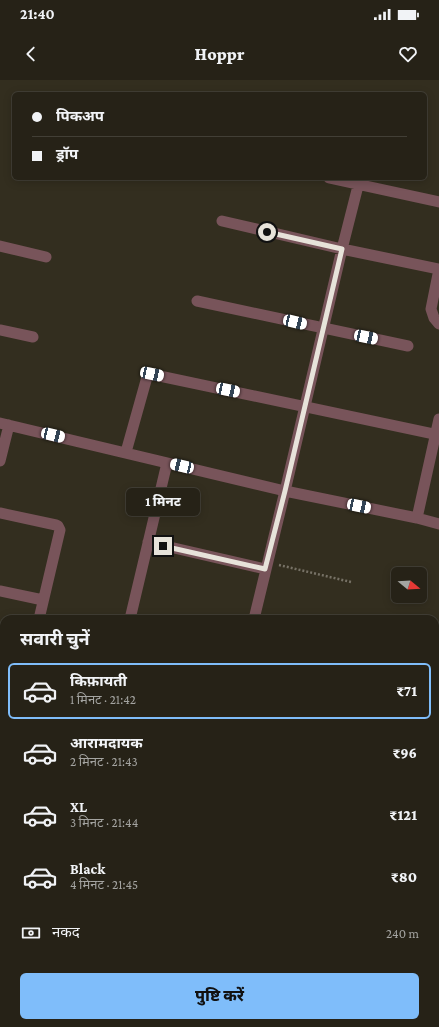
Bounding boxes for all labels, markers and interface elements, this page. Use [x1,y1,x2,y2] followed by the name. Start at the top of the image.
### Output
[20,6,55,22] text: 21:40
[20,43,42,65] icon: back
[397,43,419,65] icon: heart
[195,44,244,64] text: Hoppr
[56,108,104,124] text: पिकअप
[56,146,78,162] text: ड्रॉप
[258,223,276,241] route start
[282,313,308,331] car
[353,329,379,345] car
[139,366,165,382] car
[215,382,241,398] car
[40,426,66,444] car
[169,457,195,475] car
[126,488,200,516] callout: 1 मिनट
[145,494,181,509] text: 1 मिनट
[346,498,372,514] car
[154,537,172,555] route end
[391,567,427,603] north arrow
[391,567,427,603] map controls
[20,629,90,649] text: सवारी चुनें
[22,673,58,709] icon: car
[70,673,127,689] text: किफ़ायती
[396,683,417,699] text: ₹71
[70,692,136,707] text: 1 मिनट · 21:42
[22,735,58,771] icon: car
[70,735,143,751] text: आरामदायक
[392,745,417,761] text: ₹96
[70,754,138,769] text: 2 मिनट · 21:43
[22,797,58,833] icon: car
[70,799,87,815] text: XL
[389,807,417,823] text: ₹121
[70,815,138,830] text: 3 मिनट · 21:44
[22,859,58,895] icon: car
[70,861,105,877] text: Black
[391,869,417,885] text: ₹80
[70,877,138,892] text: 4 मिनट · 21:45
[20,922,42,944] icon: cash
[52,924,80,940] text: नकद
[386,926,419,941] text: 240 m
[20,973,419,1019] button: पुष्टि करें

